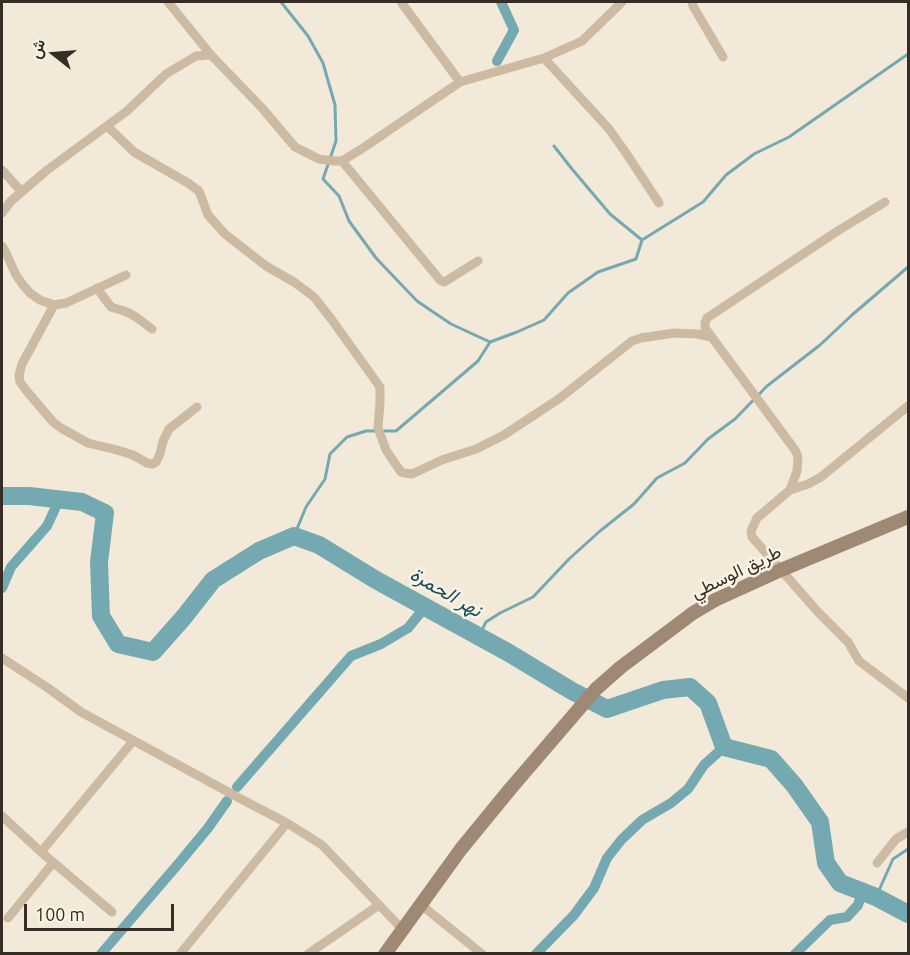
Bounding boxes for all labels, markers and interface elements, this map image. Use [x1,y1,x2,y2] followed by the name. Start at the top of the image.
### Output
[24,24,84,84] north arrow
[25,37,48,61] text: ش
[687,541,785,603] street label: طريق الوسطي
[406,562,486,622] water label: نهر الحمرة
[27,892,177,930] scale bar
[35,904,85,924] text: 100 m

